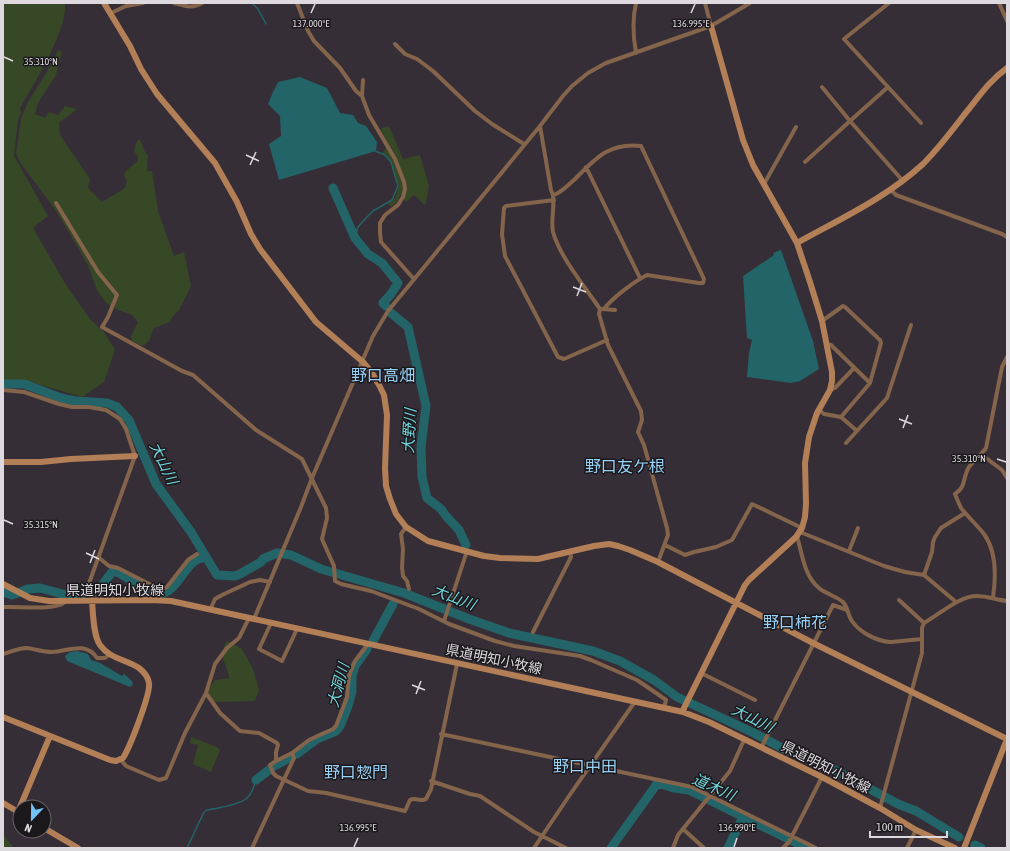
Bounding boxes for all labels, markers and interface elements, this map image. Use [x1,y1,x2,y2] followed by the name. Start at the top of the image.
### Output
[293,18,330,29] text: 137.000°E
[673,18,710,29] text: 136.995°E
[24,56,58,67] text: 35.310°N
[351,366,415,384] district label: 野口高畑
[399,406,419,454] water label: 大野川
[146,439,182,489] water label: 大山川
[952,453,986,464] text: 35.310°N
[585,457,665,475] district label: 野口友ケ根
[24,519,58,530] text: 35.315°N
[430,581,480,614] water label: 大山川
[66,582,164,598] street label: 県道明知小牧線
[763,613,827,631] district label: 野口柿花
[444,641,544,677] street label: 県道明知小牧線
[324,659,353,709] water label: 大洞川
[729,700,779,736] water label: 大山川
[779,738,873,796] street label: 県道明知小牧線
[553,757,617,775] district label: 野口中田
[324,763,388,781] district label: 野口惣門
[690,770,740,805] water label: 道木川
[12,799,52,839] north arrow
[870,813,947,839] scale bar
[876,820,903,834] text: 100 m
[23,821,34,835] text: N
[340,822,377,833] text: 136.995°E
[719,822,756,833] text: 136.990°E

